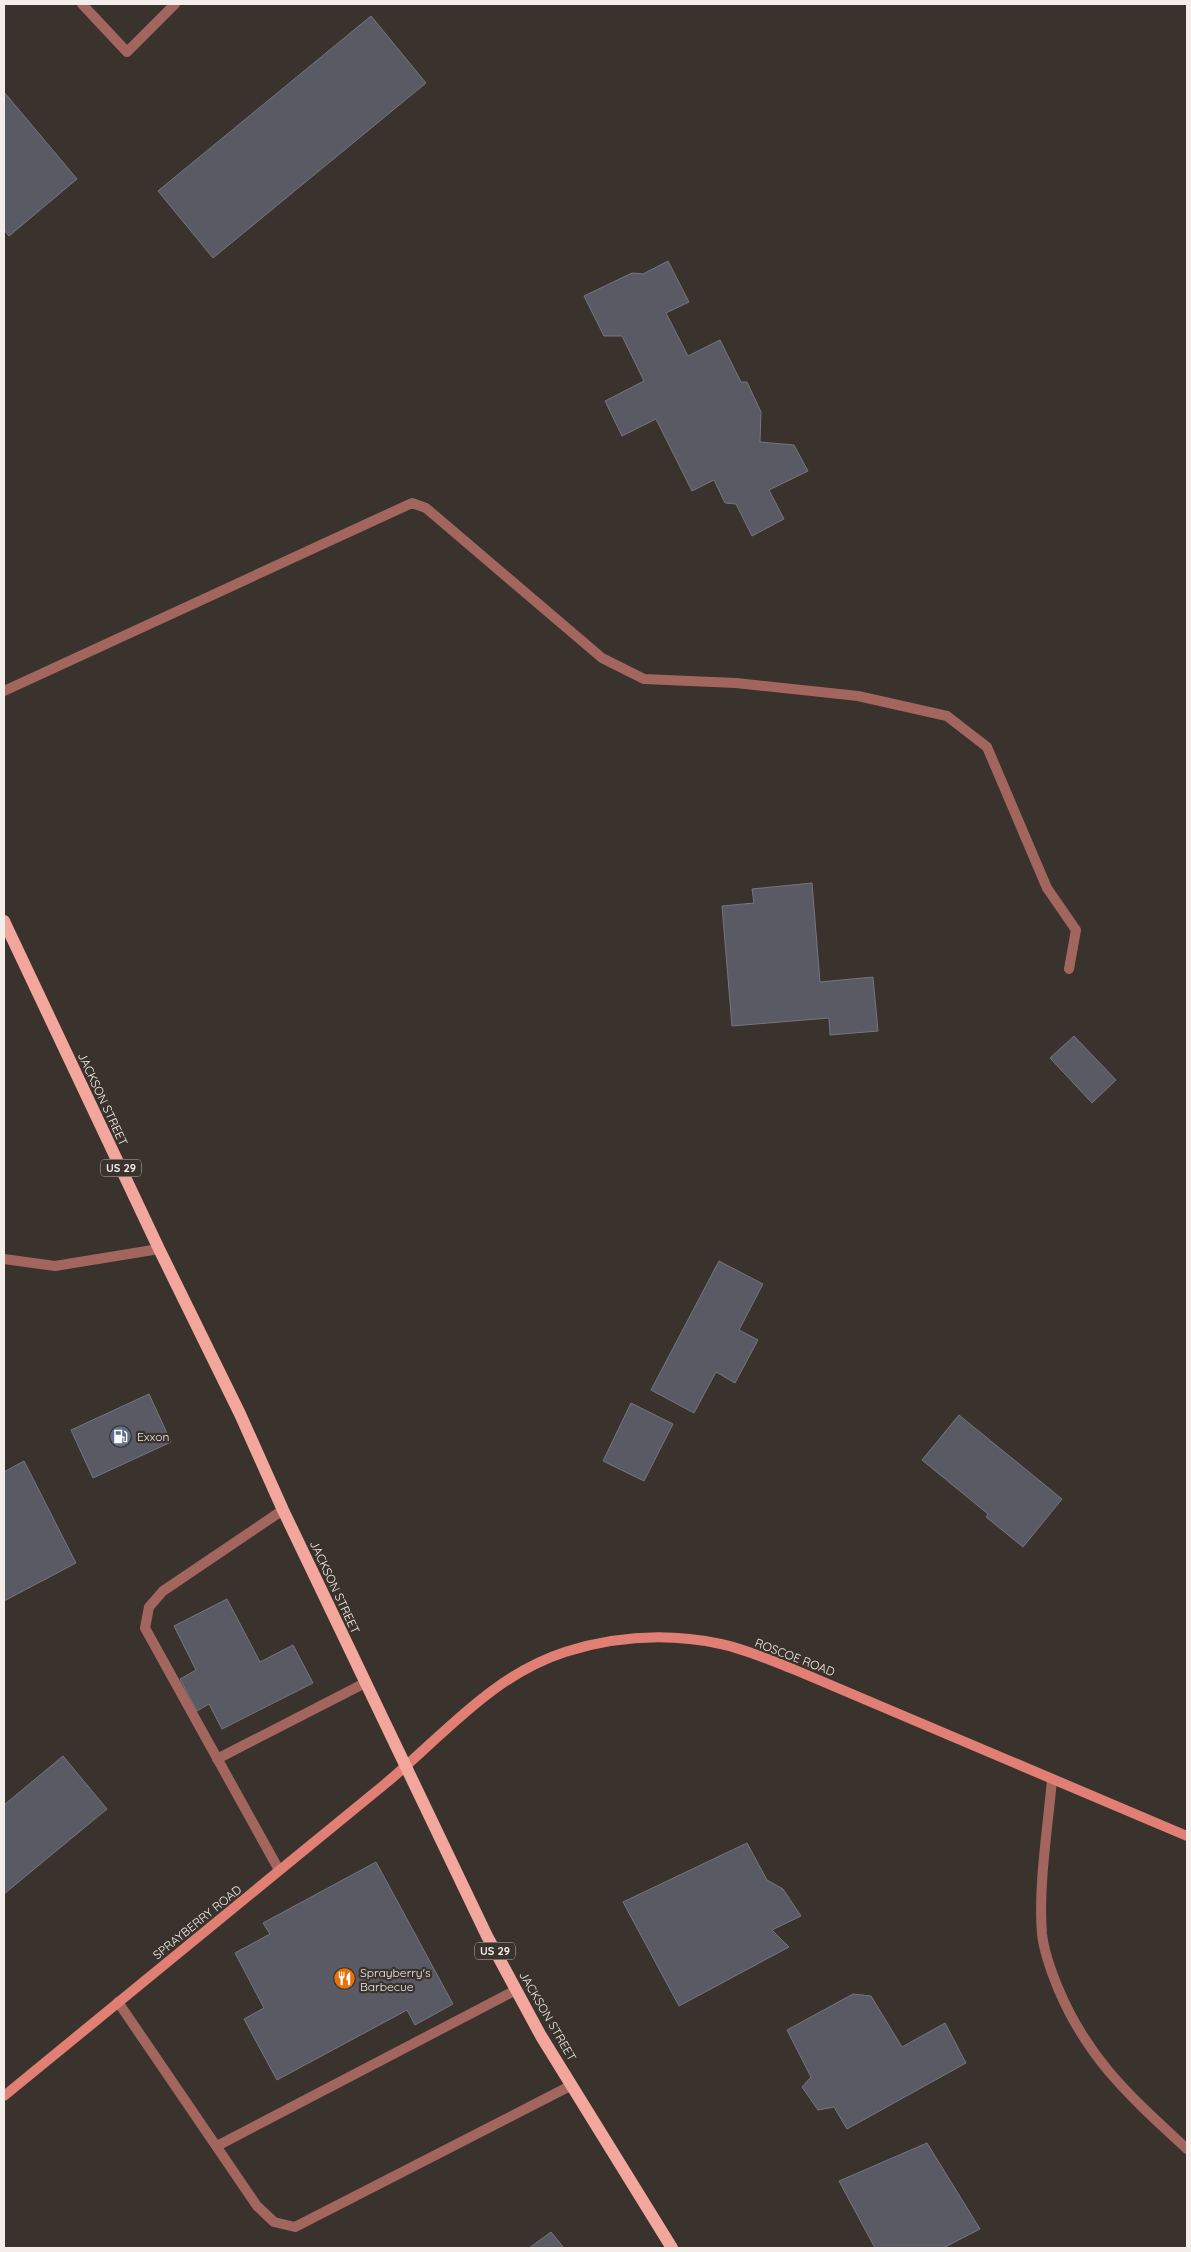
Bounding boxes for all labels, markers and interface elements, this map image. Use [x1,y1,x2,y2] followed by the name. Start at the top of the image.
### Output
[75,1050,131,1148] street label: JACKSON STREET
[101,1160,141,1176] road number: US 29
[109,1424,133,1448] fuel station icon: Exxon
[137,1429,169,1444] place label: Exxon
[307,1538,363,1636] street label: JACKSON STREET
[753,1635,837,1679] street label: ROSCOE ROAD
[150,1881,245,1962] street label: SPRAYBERRY ROAD
[475,1942,515,1960] road number: US 29
[360,1965,431,1994] place label: Sprayberry's Barbecue
[332,1967,356,1991] restaurant icon: Sprayberry's Barbecue
[516,1968,580,2064] street label: JACKSON STREET

